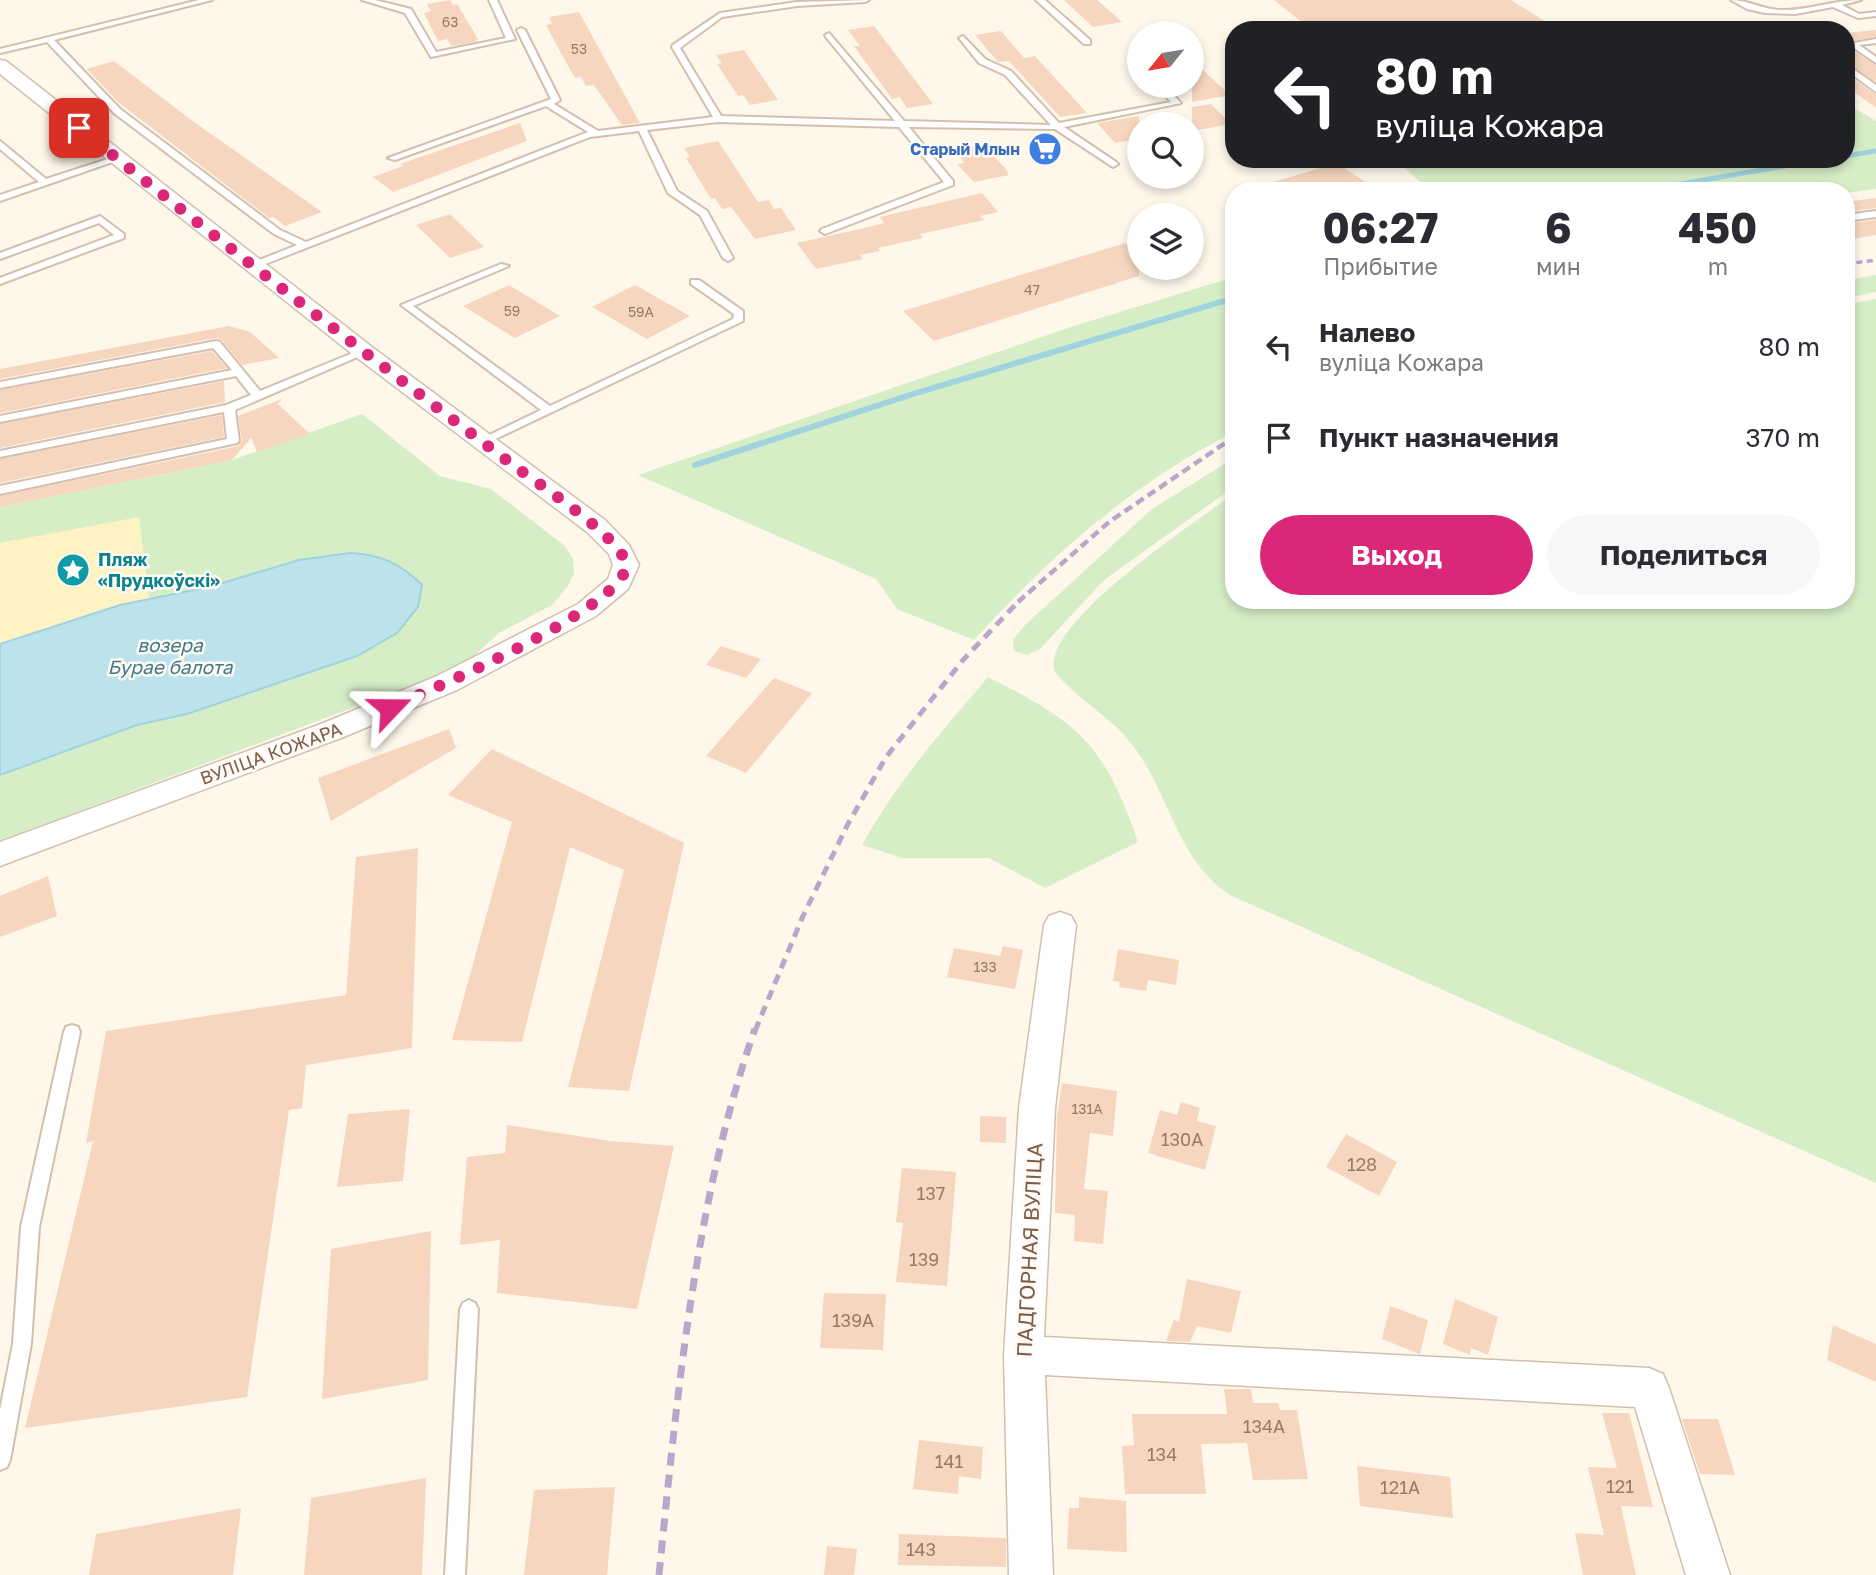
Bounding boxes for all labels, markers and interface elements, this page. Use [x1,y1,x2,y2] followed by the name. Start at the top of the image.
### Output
[442,13,458,30] house number: 63
[1127,21,1204,98] north arrow
[1127,21,1204,280] map controls
[571,40,587,57] house number: 53
[1375,46,1493,105] text: 80 m
[1260,49,1351,140] icon: left
[49,98,109,158] pin
[1375,106,1605,144] text: вуліца Кожара
[60,109,98,147] icon: arrive
[1127,112,1204,189] button: search
[1026,130,1064,168] supermarket icon: Старый Млын
[910,139,1020,159] place label: Старый Млын
[1323,202,1438,252] text: 06:27
[1545,202,1572,252] text: 6
[1678,202,1757,252] text: 450
[1127,203,1204,280] button: layers
[1323,252,1438,280] text: Прибытие
[1536,252,1581,280] text: мин
[1708,252,1728,280] text: m
[1024,281,1040,298] house number: 47
[504,302,520,319] house number: 59
[628,303,655,320] house number: 59А
[1319,317,1415,348] text: Налево
[1260,328,1298,366] icon: left
[1759,331,1820,362] text: 80 m
[1319,348,1484,376] text: вуліца Кожара
[1260,419,1298,457] icon: arrive
[1319,422,1559,453] text: Пункт назначения
[1745,422,1820,453] text: 370 m
[1260,515,1533,595] button: Выход
[1547,515,1820,595] button: Поделиться
[98,548,220,591] place label: Пляж «Прудкоўскі»
[54,551,92,589] place icon: Пляж «Прудкоўскі»
[108,633,234,678] water label: возера Бурае балота
[353,671,427,745] position arrow
[197,717,344,789] street label: ВУЛІЦА КОЖАРА
[973,958,997,975] house number: 133
[1071,1100,1103,1117] house number: 131А
[1161,1128,1203,1150] house number: 130А
[1010,1142,1048,1358] street label: ПАДГОРНАЯ ВУЛІЦА
[1347,1153,1377,1175] house number: 128
[917,1182,945,1204] house number: 137
[909,1248,939,1270] house number: 139
[832,1309,874,1331] house number: 139А
[1243,1415,1285,1437] house number: 134А
[1147,1443,1177,1465] house number: 134
[935,1450,963,1472] house number: 141
[1606,1475,1634,1497] house number: 121
[1380,1476,1420,1498] house number: 121А
[906,1538,936,1560] house number: 143

